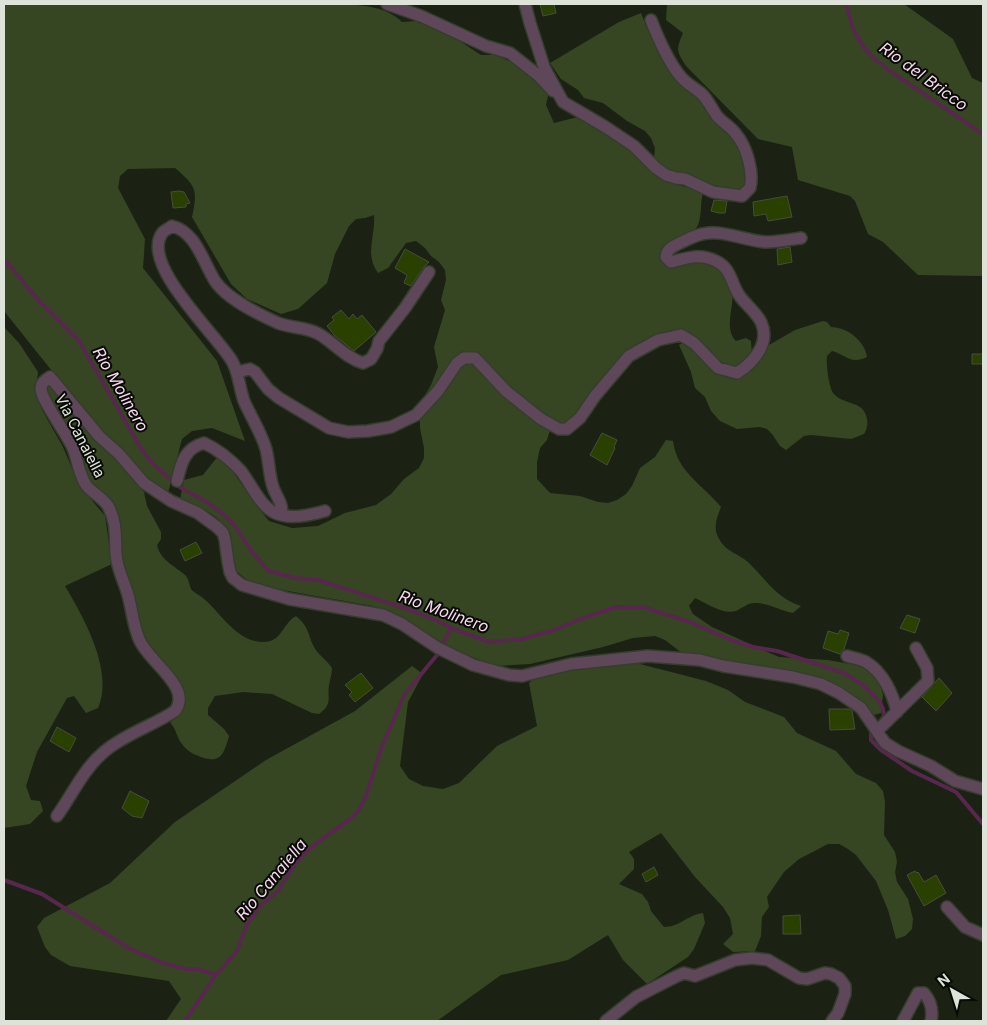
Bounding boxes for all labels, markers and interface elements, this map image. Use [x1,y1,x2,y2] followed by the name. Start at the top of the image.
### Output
[876,37,972,115] water label: Rio del Bricco
[89,343,153,435] water label: Rio Molinero
[51,391,110,481] street label: Via Canaiella
[396,586,492,636] water label: Rio Molinero
[231,834,311,924] water label: Rio Canaiella
[927,965,977,1015] north arrow
[934,970,953,989] text: N

